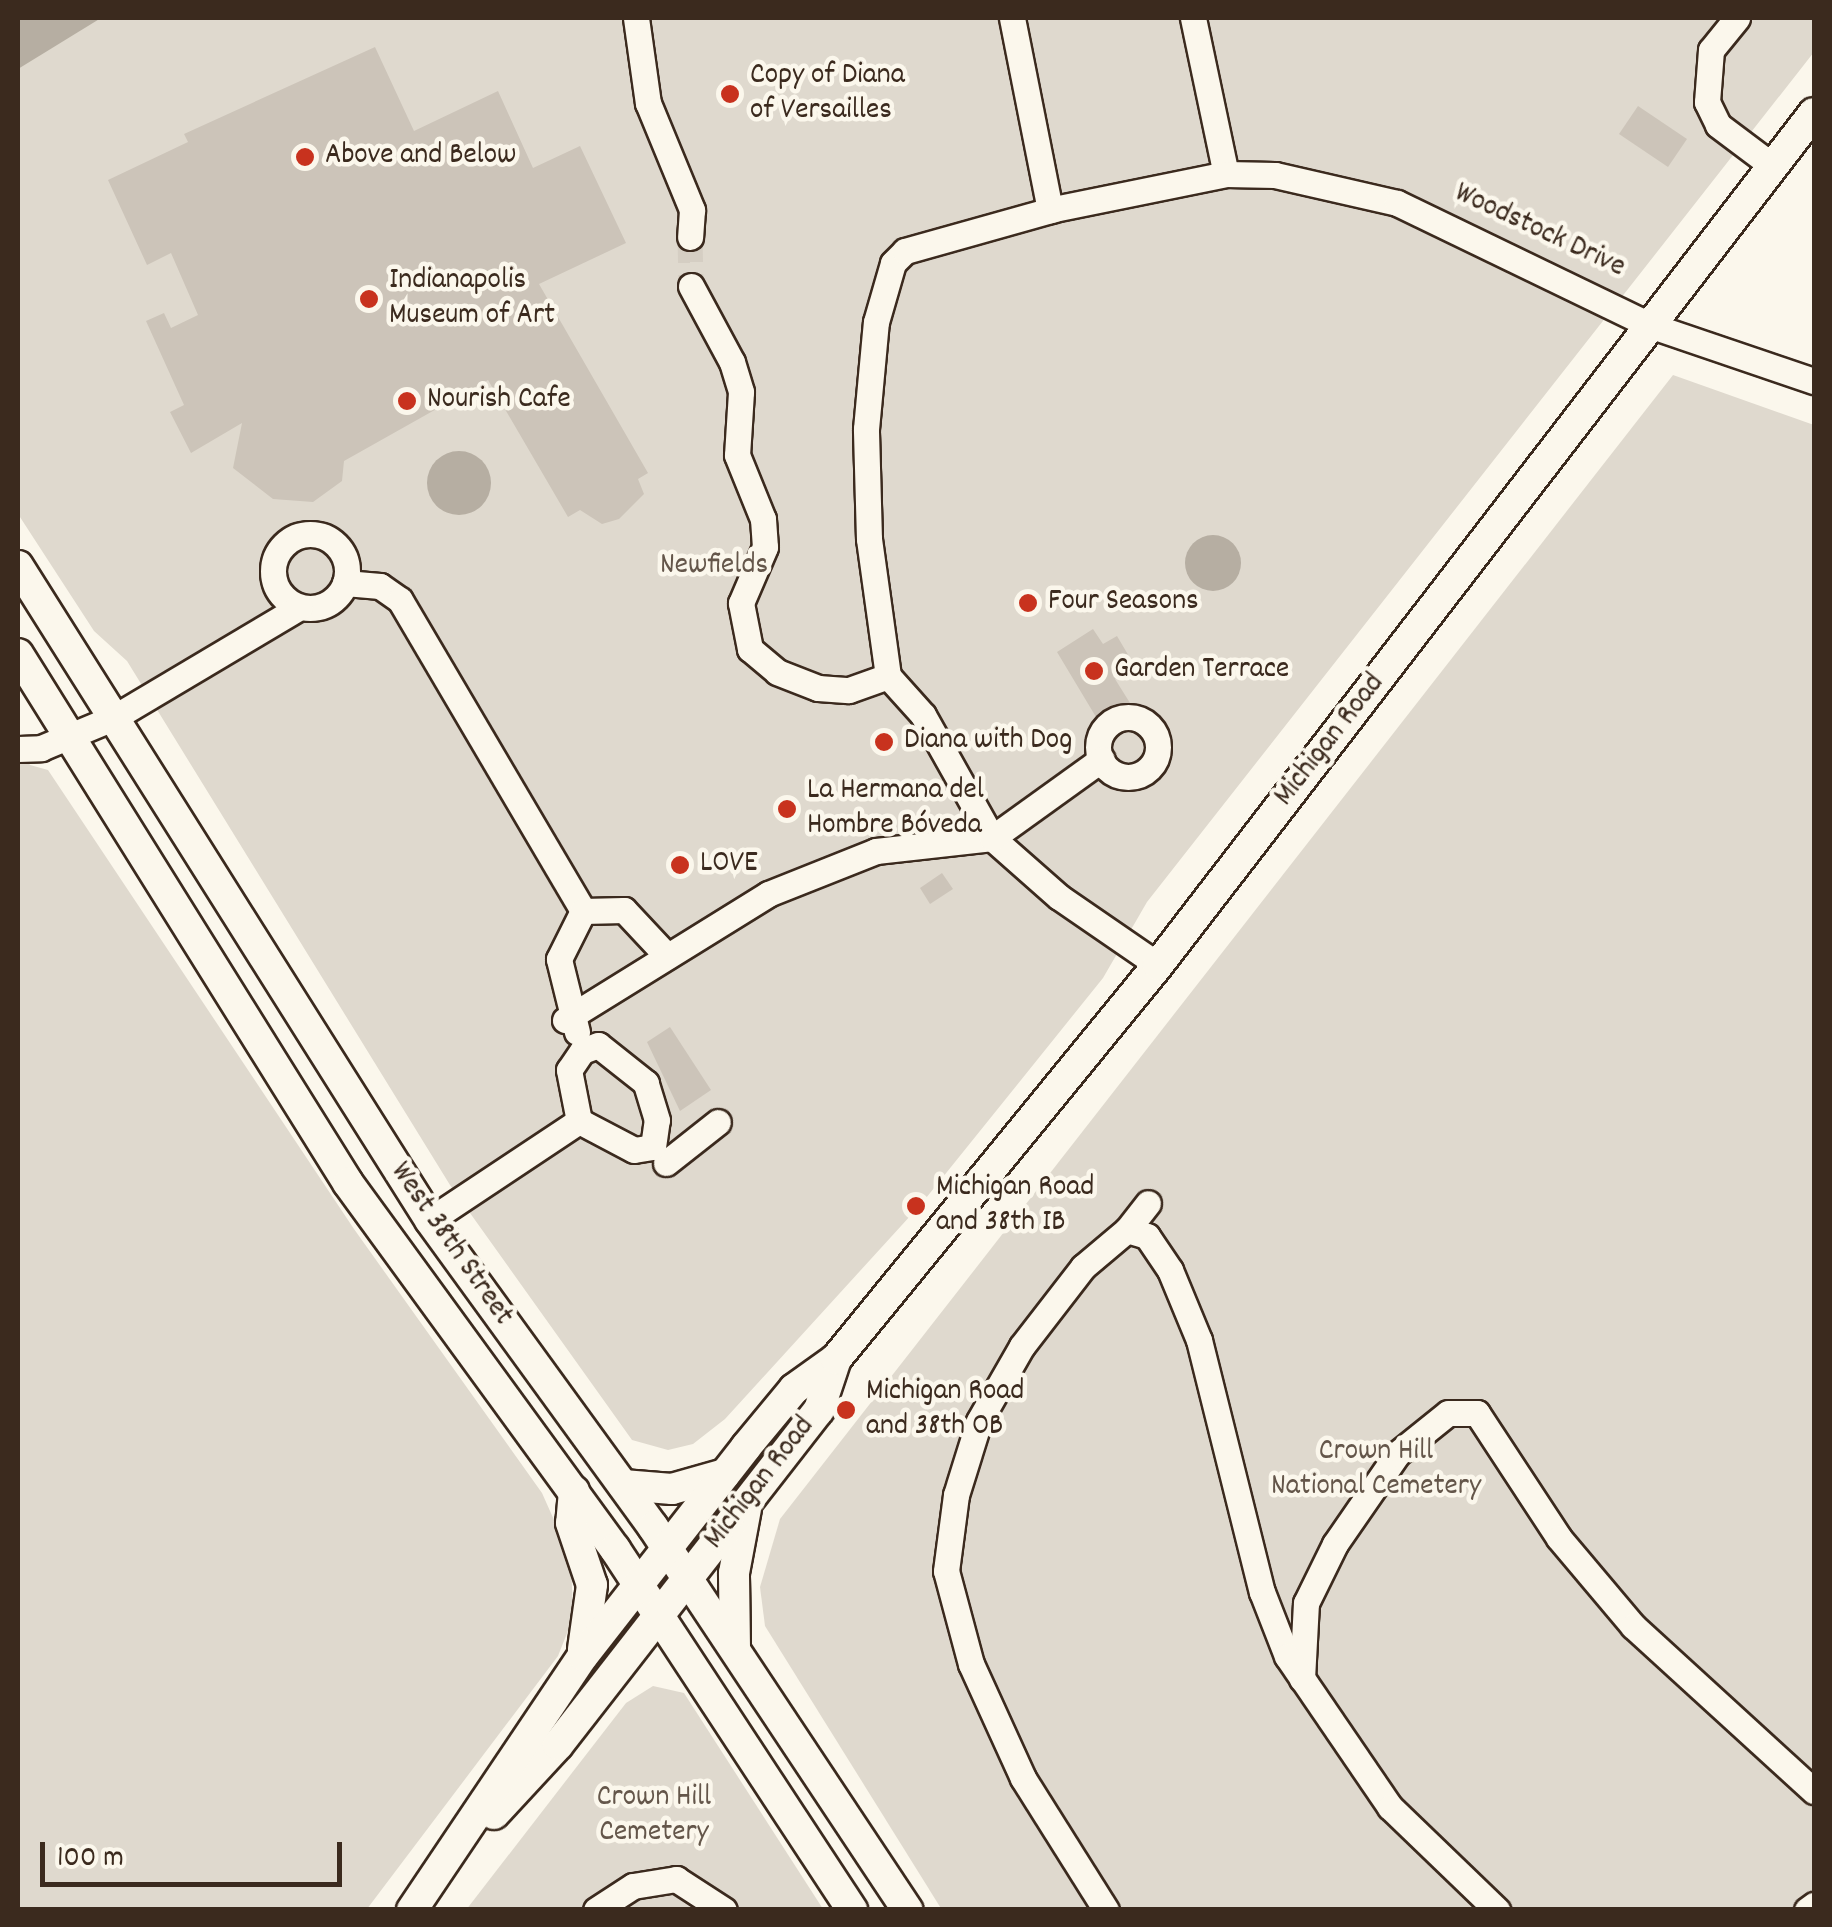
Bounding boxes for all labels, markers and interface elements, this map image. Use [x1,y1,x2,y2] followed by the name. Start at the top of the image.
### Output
[750,59,905,130] place label: Copy of Diana of Versailles
[719,83,741,105] marker: Copy of Diana of Versailles
[325,139,516,175] place label: Above and Below
[294,146,316,168] marker: Above and Below
[1448,177,1630,287] street label: Woodstock Drive
[389,264,555,334] place label: Indianapolis Museum of Art
[358,288,380,310] marker: Indianapolis Museum of Art
[427,383,571,419] place label: Nourish Cafe
[396,390,418,412] marker: Nourish Cafe
[660,549,768,585] park label: Newfields
[1048,585,1199,621] place label: Four Seasons
[1017,592,1039,614] marker: Four Seasons
[1114,653,1289,689] place label: Garden Terrace
[1083,660,1105,682] marker: Garden Terrace
[1268,668,1394,814] street label: Michigan Road
[904,724,1072,760] place label: Diana with Dog
[873,731,895,753] marker: Diana with Dog
[807,774,984,844] place label: La Hermana del Hombre Bóveda
[776,798,798,820] marker: La Hermana del Hombre Bóveda
[700,847,758,883] place label: LOVE
[669,854,691,876] marker: LOVE
[381,1156,519,1334] street label: West 38th Street
[936,1171,1094,1242] place label: Michigan Road and 38th IB
[905,1195,927,1217] marker: Michigan Road and 38th IB
[866,1375,1024,1446] place label: Michigan Road and 38th OB
[835,1399,857,1421] marker: Michigan Road and 38th OB
[698,1411,824,1557] street label: Michigan Road
[1271,1435,1481,1506] park label: Crown Hill National Cemetery
[597,1781,711,1852] park label: Crown Hill Cemetery
[45,1822,348,1884] scale bar
[57,1838,124,1881] text: 100 m

